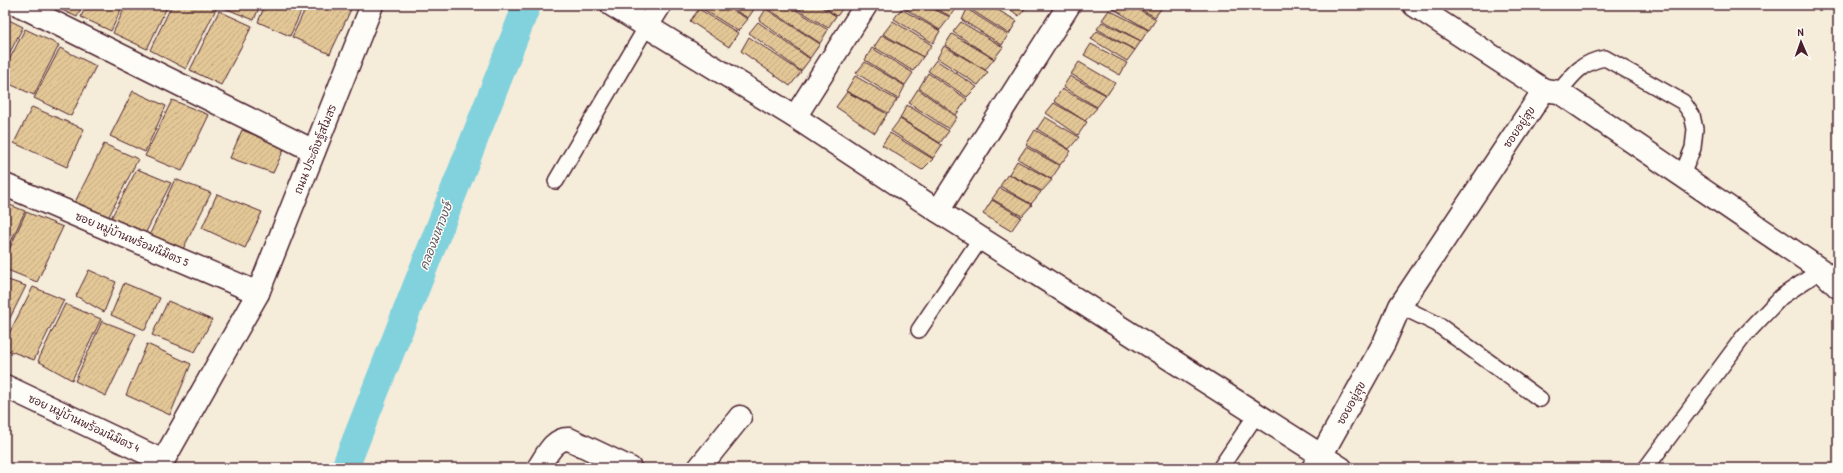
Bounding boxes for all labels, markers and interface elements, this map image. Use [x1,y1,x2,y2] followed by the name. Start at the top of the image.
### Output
[1781,22,1821,62] north arrow
[1797,25,1804,39] text: N
[290,102,340,196] street label: ถนน ประดิษฐ์สโมสร
[1499,103,1540,152] street label: ซอยอยู่สุข
[415,197,457,272] water label: คลองมหาวงษ์
[72,208,192,271] street label: ซอย หมู่บ้านพร้อมนิมิตร 5
[1333,378,1370,428] street label: ซอยอยู่สุข
[25,390,142,457] street label: ซอย หมู่บ้านพร้อมนิมิตร 4

